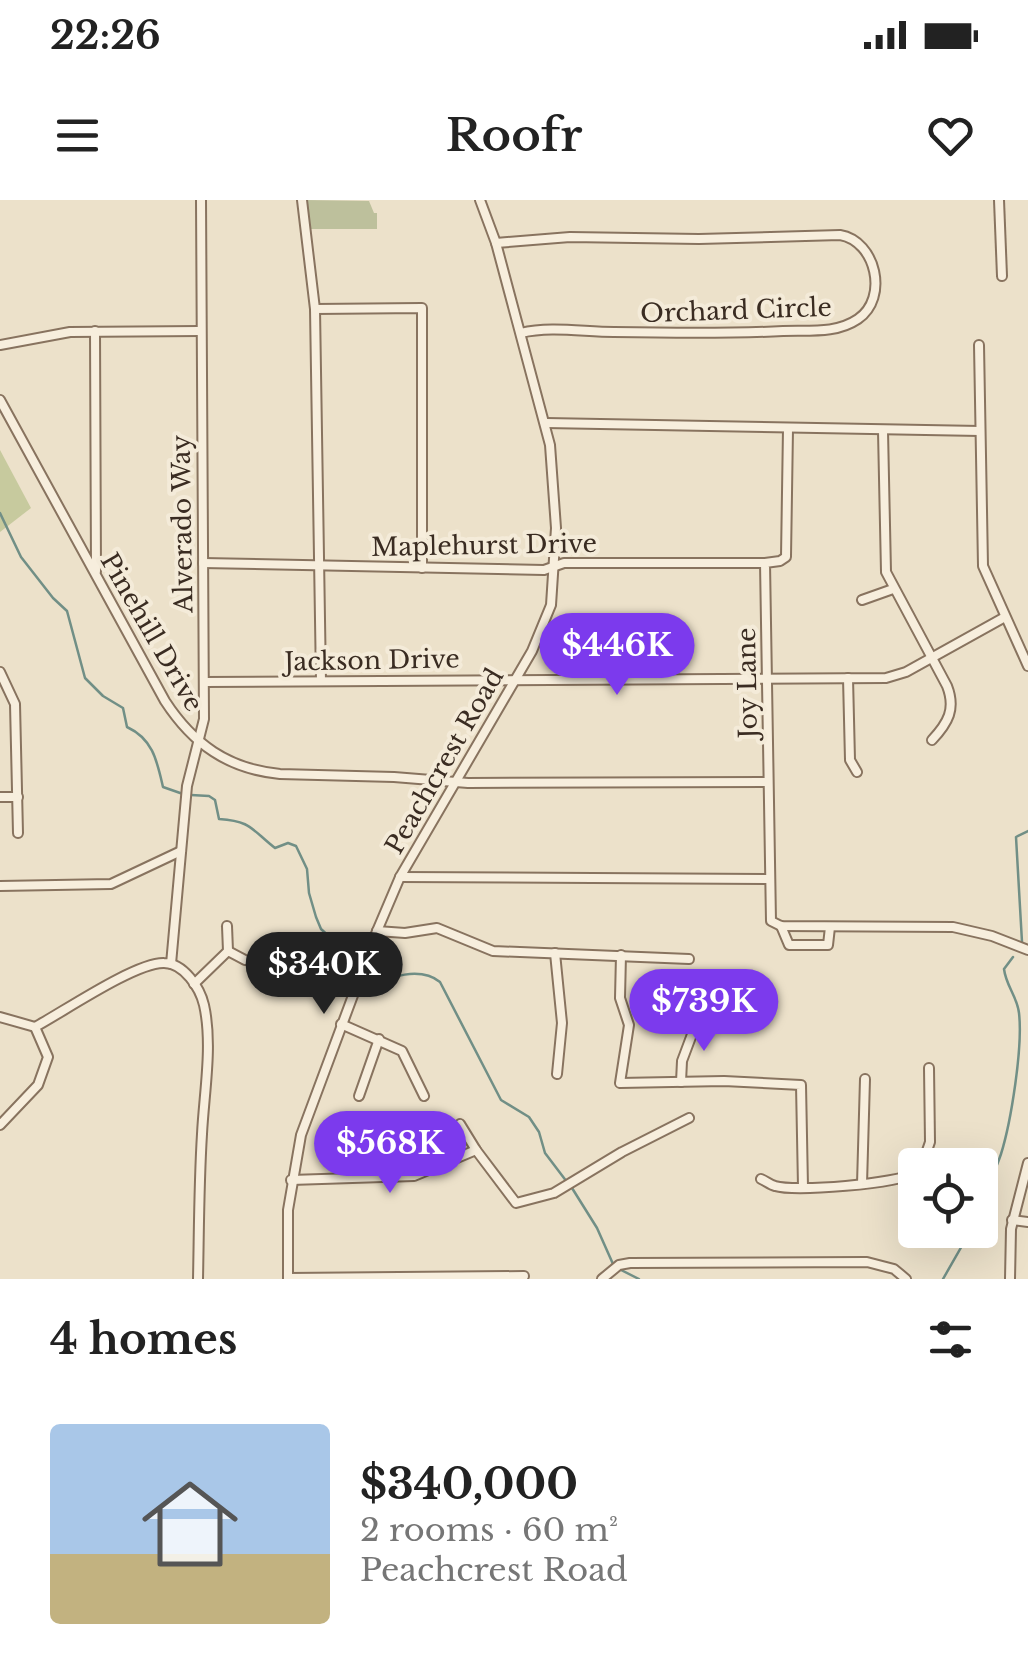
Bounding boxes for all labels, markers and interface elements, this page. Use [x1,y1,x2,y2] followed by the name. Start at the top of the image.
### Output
[50,12,161,59] text: 22:26
[446,107,582,163] text: Roofr
[50,108,105,163] icon: menu
[923,108,978,163] icon: heart
[640,292,832,329] street label: Orchard Circle
[165,435,200,614] street label: Alverado Way
[371,528,597,563] street label: Maplehurst Drive
[94,547,209,717] street label: Pinehill Drive
[547,613,687,698] pin: $446K
[562,625,672,665] text: $446K
[731,627,764,742] street label: Joy Lane
[281,643,460,678] street label: Jackson Drive
[379,663,510,860] street label: Peachcrest Road
[254,932,394,1017] pin: $340K
[268,944,380,984] text: $340K
[634,969,774,1054] pin: $739K
[651,981,757,1021] text: $739K
[320,1111,460,1196] pin: $568K
[336,1123,444,1163] text: $568K
[898,1148,998,1248] map controls
[898,1148,998,1248] button: locate
[923,1312,978,1367] icon: filters
[50,1313,237,1365] text: 4 homes
[360,1458,578,1510] text: $340,000
[130,1464,250,1584] icon: home
[360,1510,618,1550] text: 2 rooms · 60 m²
[360,1550,628,1590] text: Peachcrest Road

